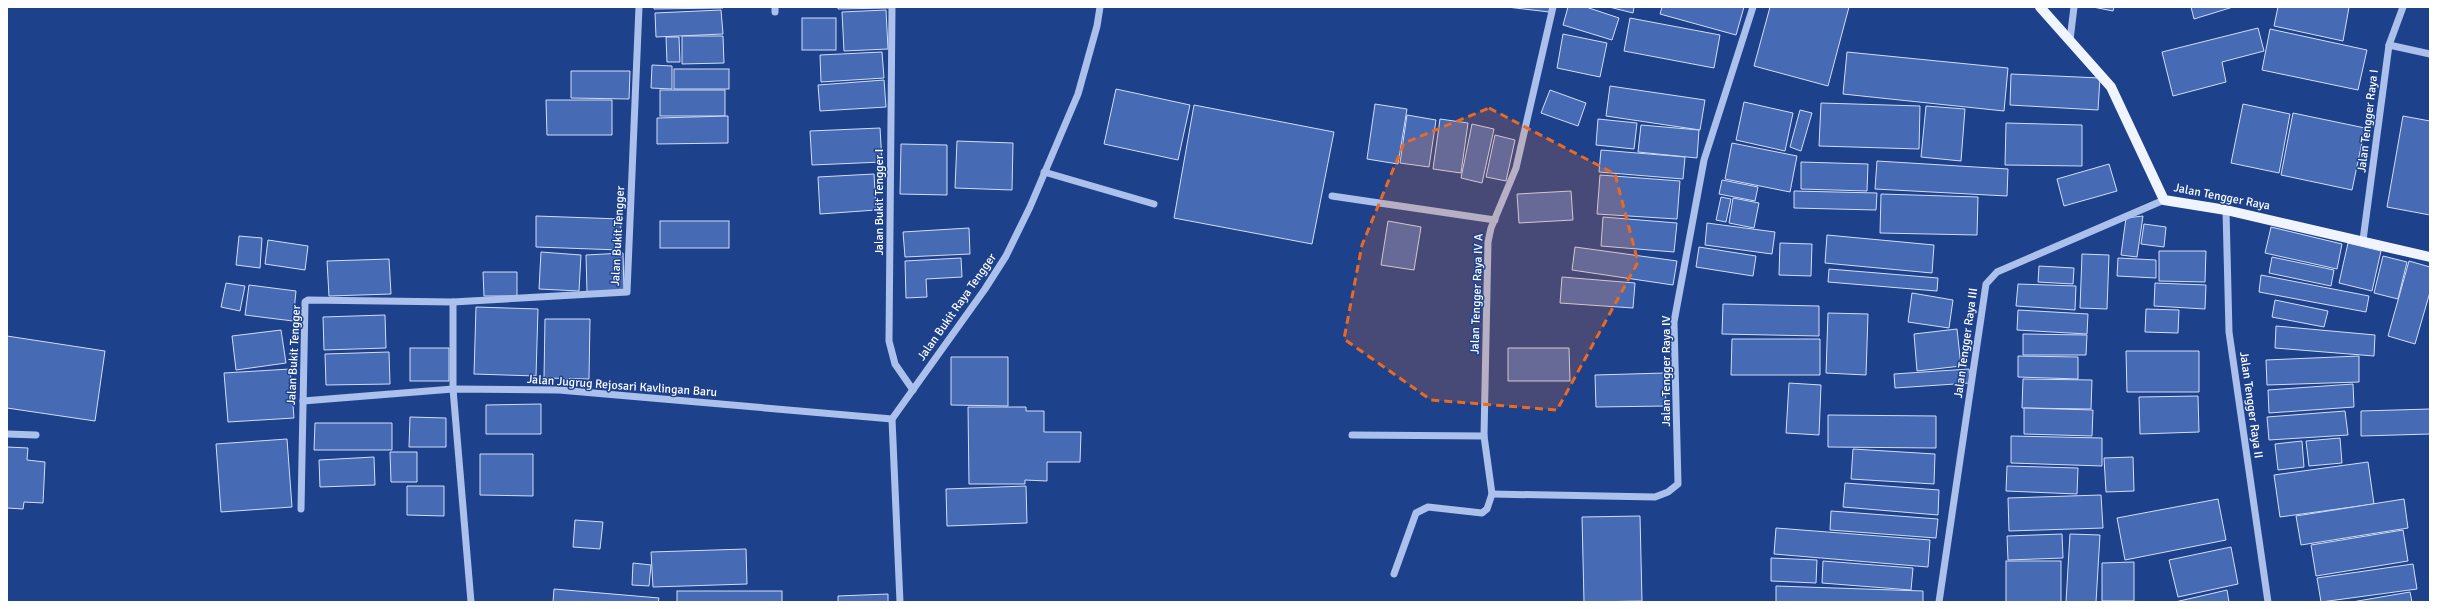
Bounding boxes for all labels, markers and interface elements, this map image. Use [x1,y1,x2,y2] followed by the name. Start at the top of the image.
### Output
[2354,69,2382,173] street label: Jalan Tengger Raya I
[872,149,887,255] street label: Jalan Bukit Tengger I
[2173,180,2271,214] street label: Jalan Tengger Raya
[608,185,628,286] street label: Jalan Bukit Tengger
[1467,233,1487,355] street label: Jalan Tengger Raya IV A
[914,250,1000,364] street label: Jalan Bukit Raya Tengger
[1951,287,1981,399] street label: Jalan Tengger Raya III
[284,304,304,405] street label: Jalan Bukit Tengger
[1659,315,1674,426] street label: Jalan Tengger Raya IV
[2236,351,2266,459] street label: Jalan Tengger Raya II
[527,372,717,400] street label: Jalan Jugrug Rejosari Kavlingan Baru

